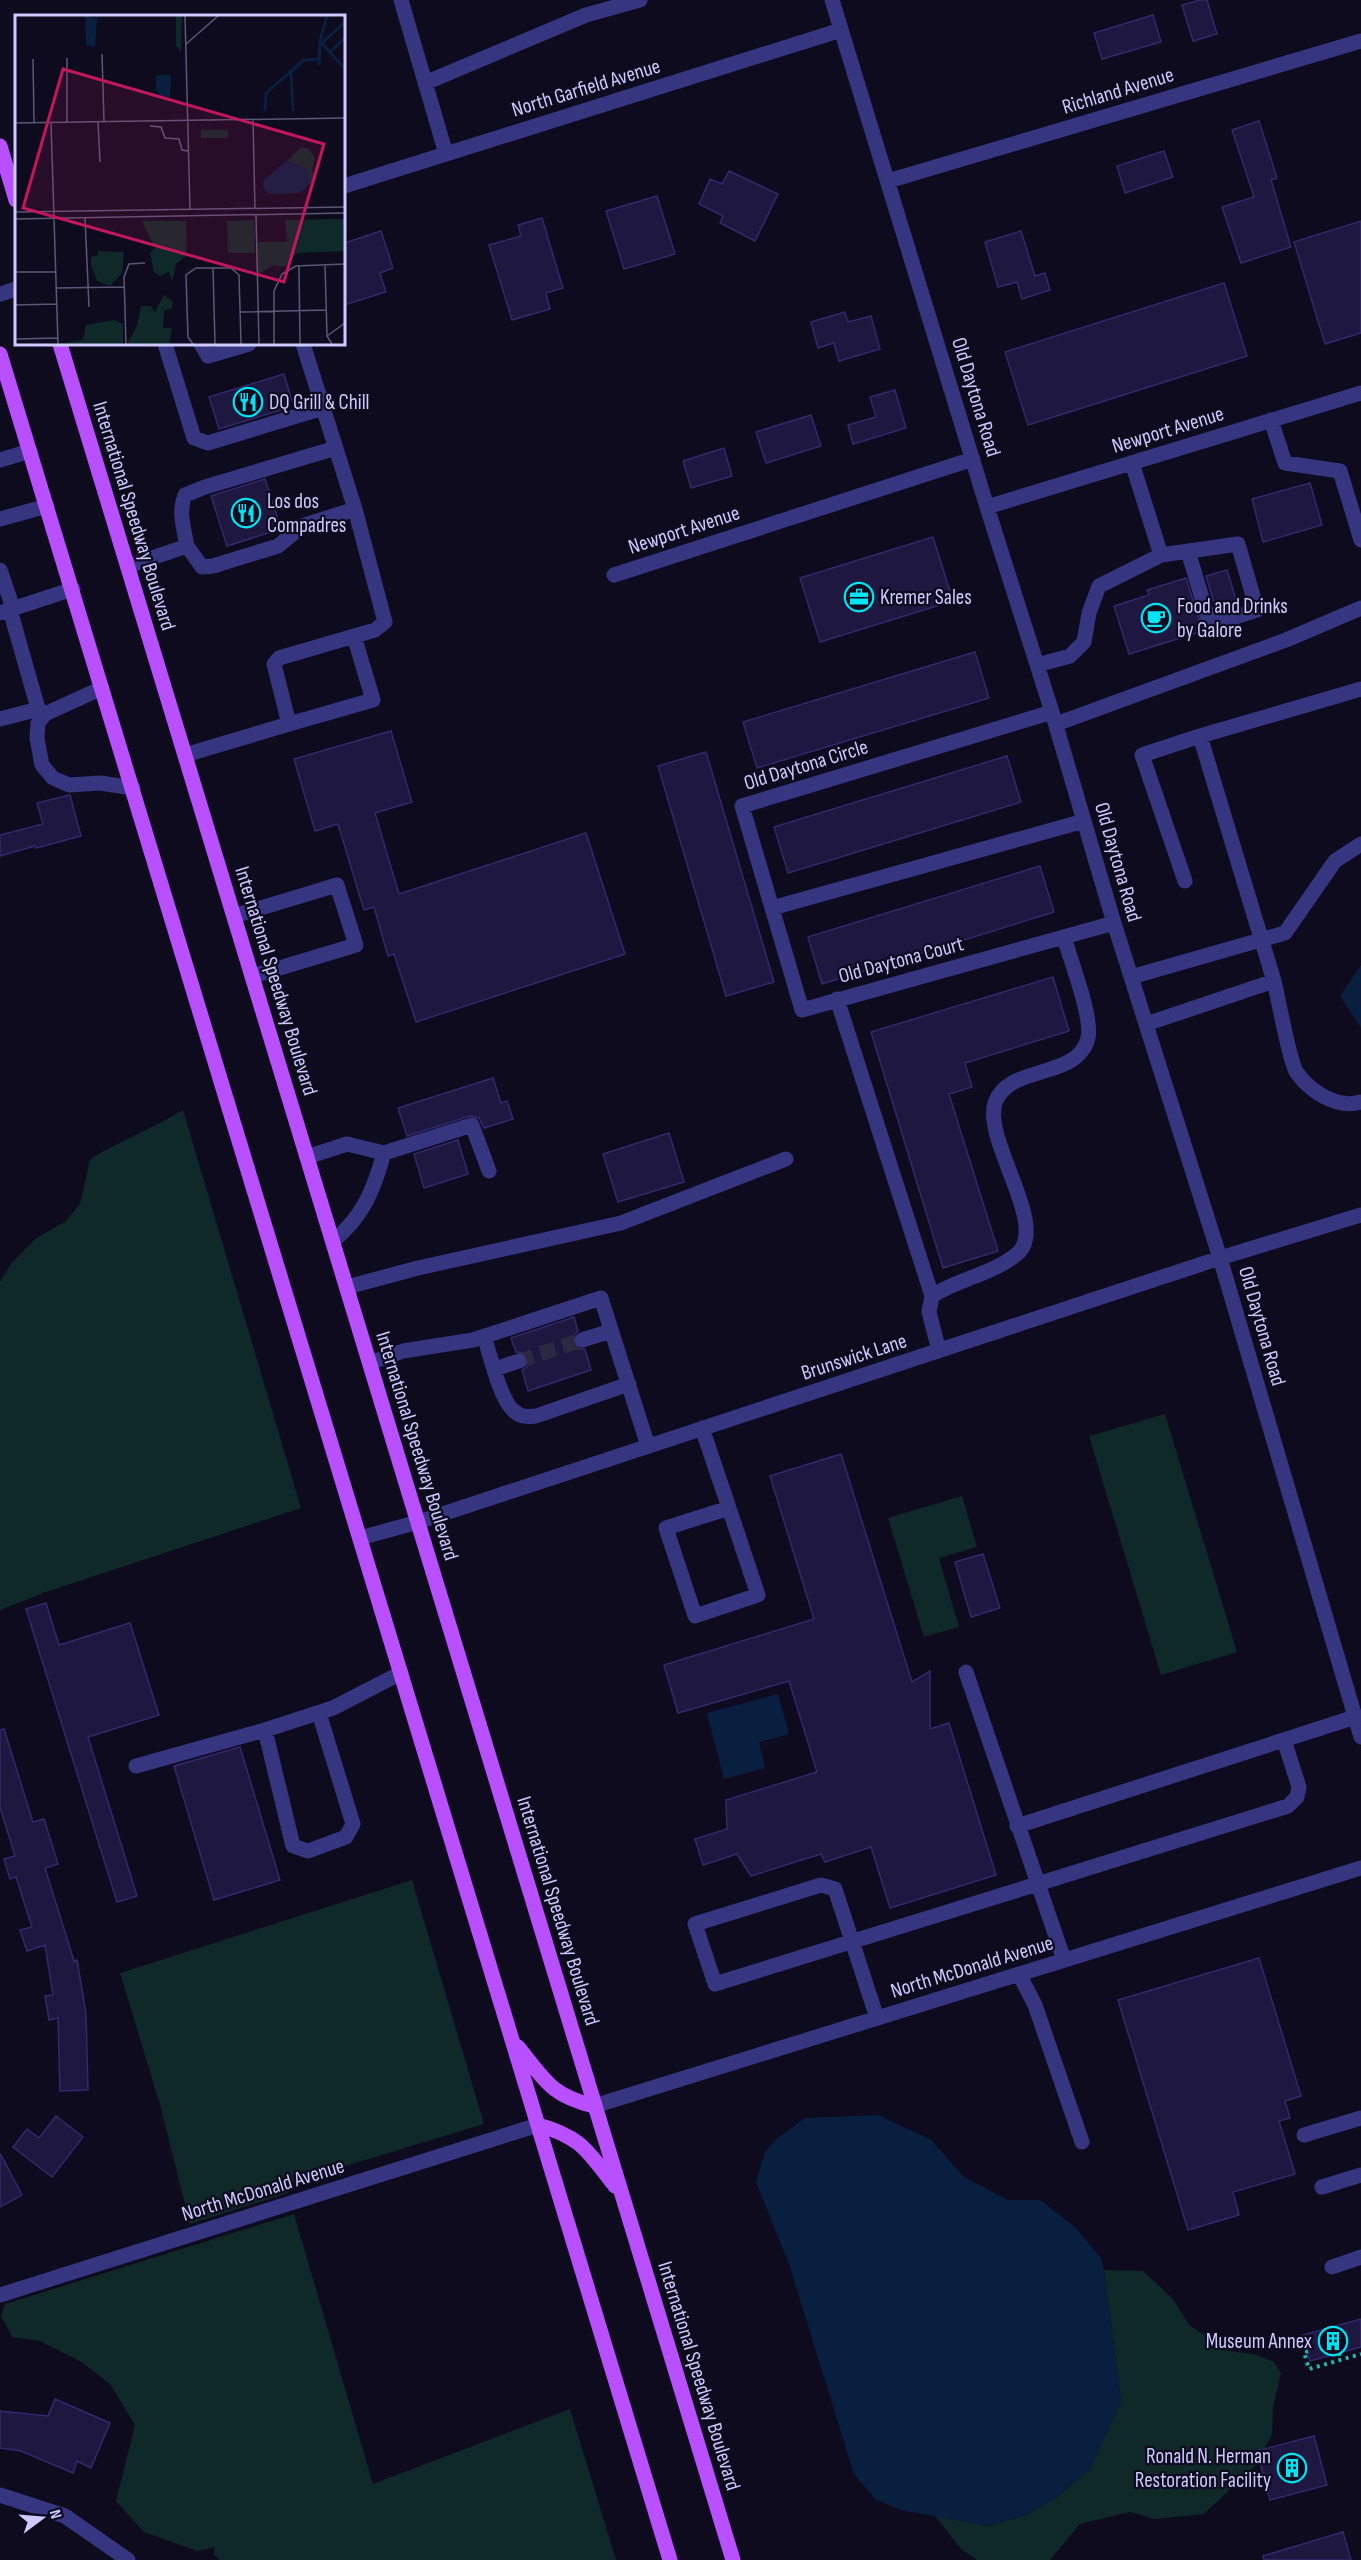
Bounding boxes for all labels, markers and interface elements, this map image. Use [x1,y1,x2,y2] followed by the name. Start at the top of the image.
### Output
[15,15,345,345] inset map
[509,54,663,122] street label: North Garfield Avenue
[1059,62,1177,120] street label: Richland Avenue
[946,334,1006,460] street label: Old Daytona Road
[232,386,264,418] restaurant icon: DQ Grill & Chill
[269,390,369,415] place label: DQ Grill & Chill
[87,398,181,634] street label: International Speedway Boulevard
[1109,401,1227,459] street label: Newport Avenue
[267,489,346,538] place label: Los dos Compadres
[230,497,262,529] restaurant icon: Los dos Compadres
[625,500,743,560] street label: Newport Avenue
[843,581,875,613] office icon: Kremer Sales
[880,585,972,610] place label: Kremer Sales
[1177,594,1288,643] place label: Food and Drinks by Galore
[1140,602,1172,634] cafe icon: Food and Drinks by Galore
[741,734,871,796] street label: Old Daytona Circle
[1089,799,1147,925] street label: Old Daytona Road
[229,863,323,1099] street label: International Speedway Boulevard
[836,931,966,989] street label: Old Daytona Court
[1233,1263,1291,1389] street label: Old Daytona Road
[370,1328,464,1564] street label: International Speedway Boulevard
[798,1328,910,1386] street label: Brunswick Lane
[511,1793,605,2029] street label: International Speedway Boulevard
[888,1930,1056,2004] street label: North McDonald Avenue
[179,2153,347,2227] street label: North McDonald Avenue
[652,2258,746,2494] street label: International Speedway Boulevard
[1317,2325,1349,2357] building icon: Museum Annex
[1206,2329,1312,2354] place label: Museum Annex
[1135,2444,1271,2493] place label: Ronald N. Herman Restoration Facility
[1276,2452,1308,2484] building icon: Ronald N. Herman Restoration Facility
[12,2488,72,2548] north arrow
[45,2508,65,2521] text: N

